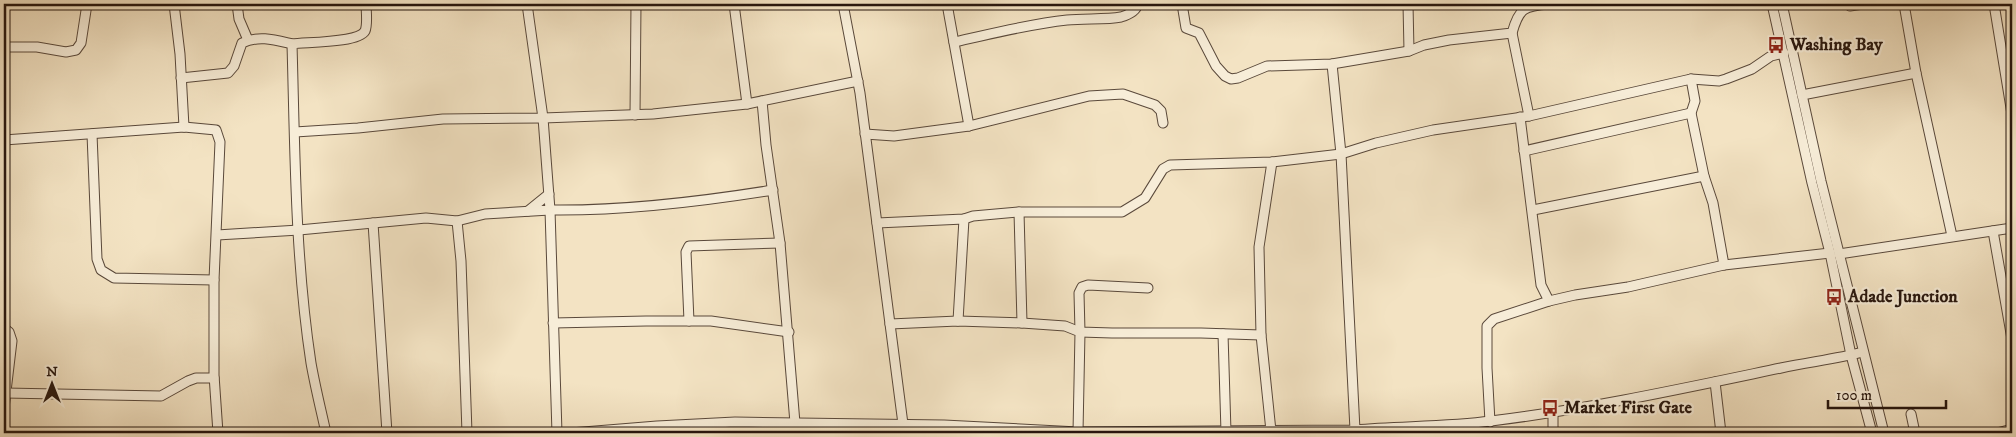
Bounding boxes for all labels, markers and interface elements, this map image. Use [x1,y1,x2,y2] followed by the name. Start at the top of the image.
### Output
[1789,34,1883,56] place label: Washing Bay
[1766,35,1786,55] bus stop icon: Washing Bay
[1847,286,1958,308] place label: Adade Junction
[1824,287,1844,307] bus stop icon: Adade Junction
[28,360,78,410] north arrow
[46,363,58,381] text: N
[1828,377,1946,409] scale bar
[1836,386,1872,405] text: 100 m
[1564,397,1693,419] place label: Market First Gate
[1540,398,1560,418] bus stop icon: Market First Gate

